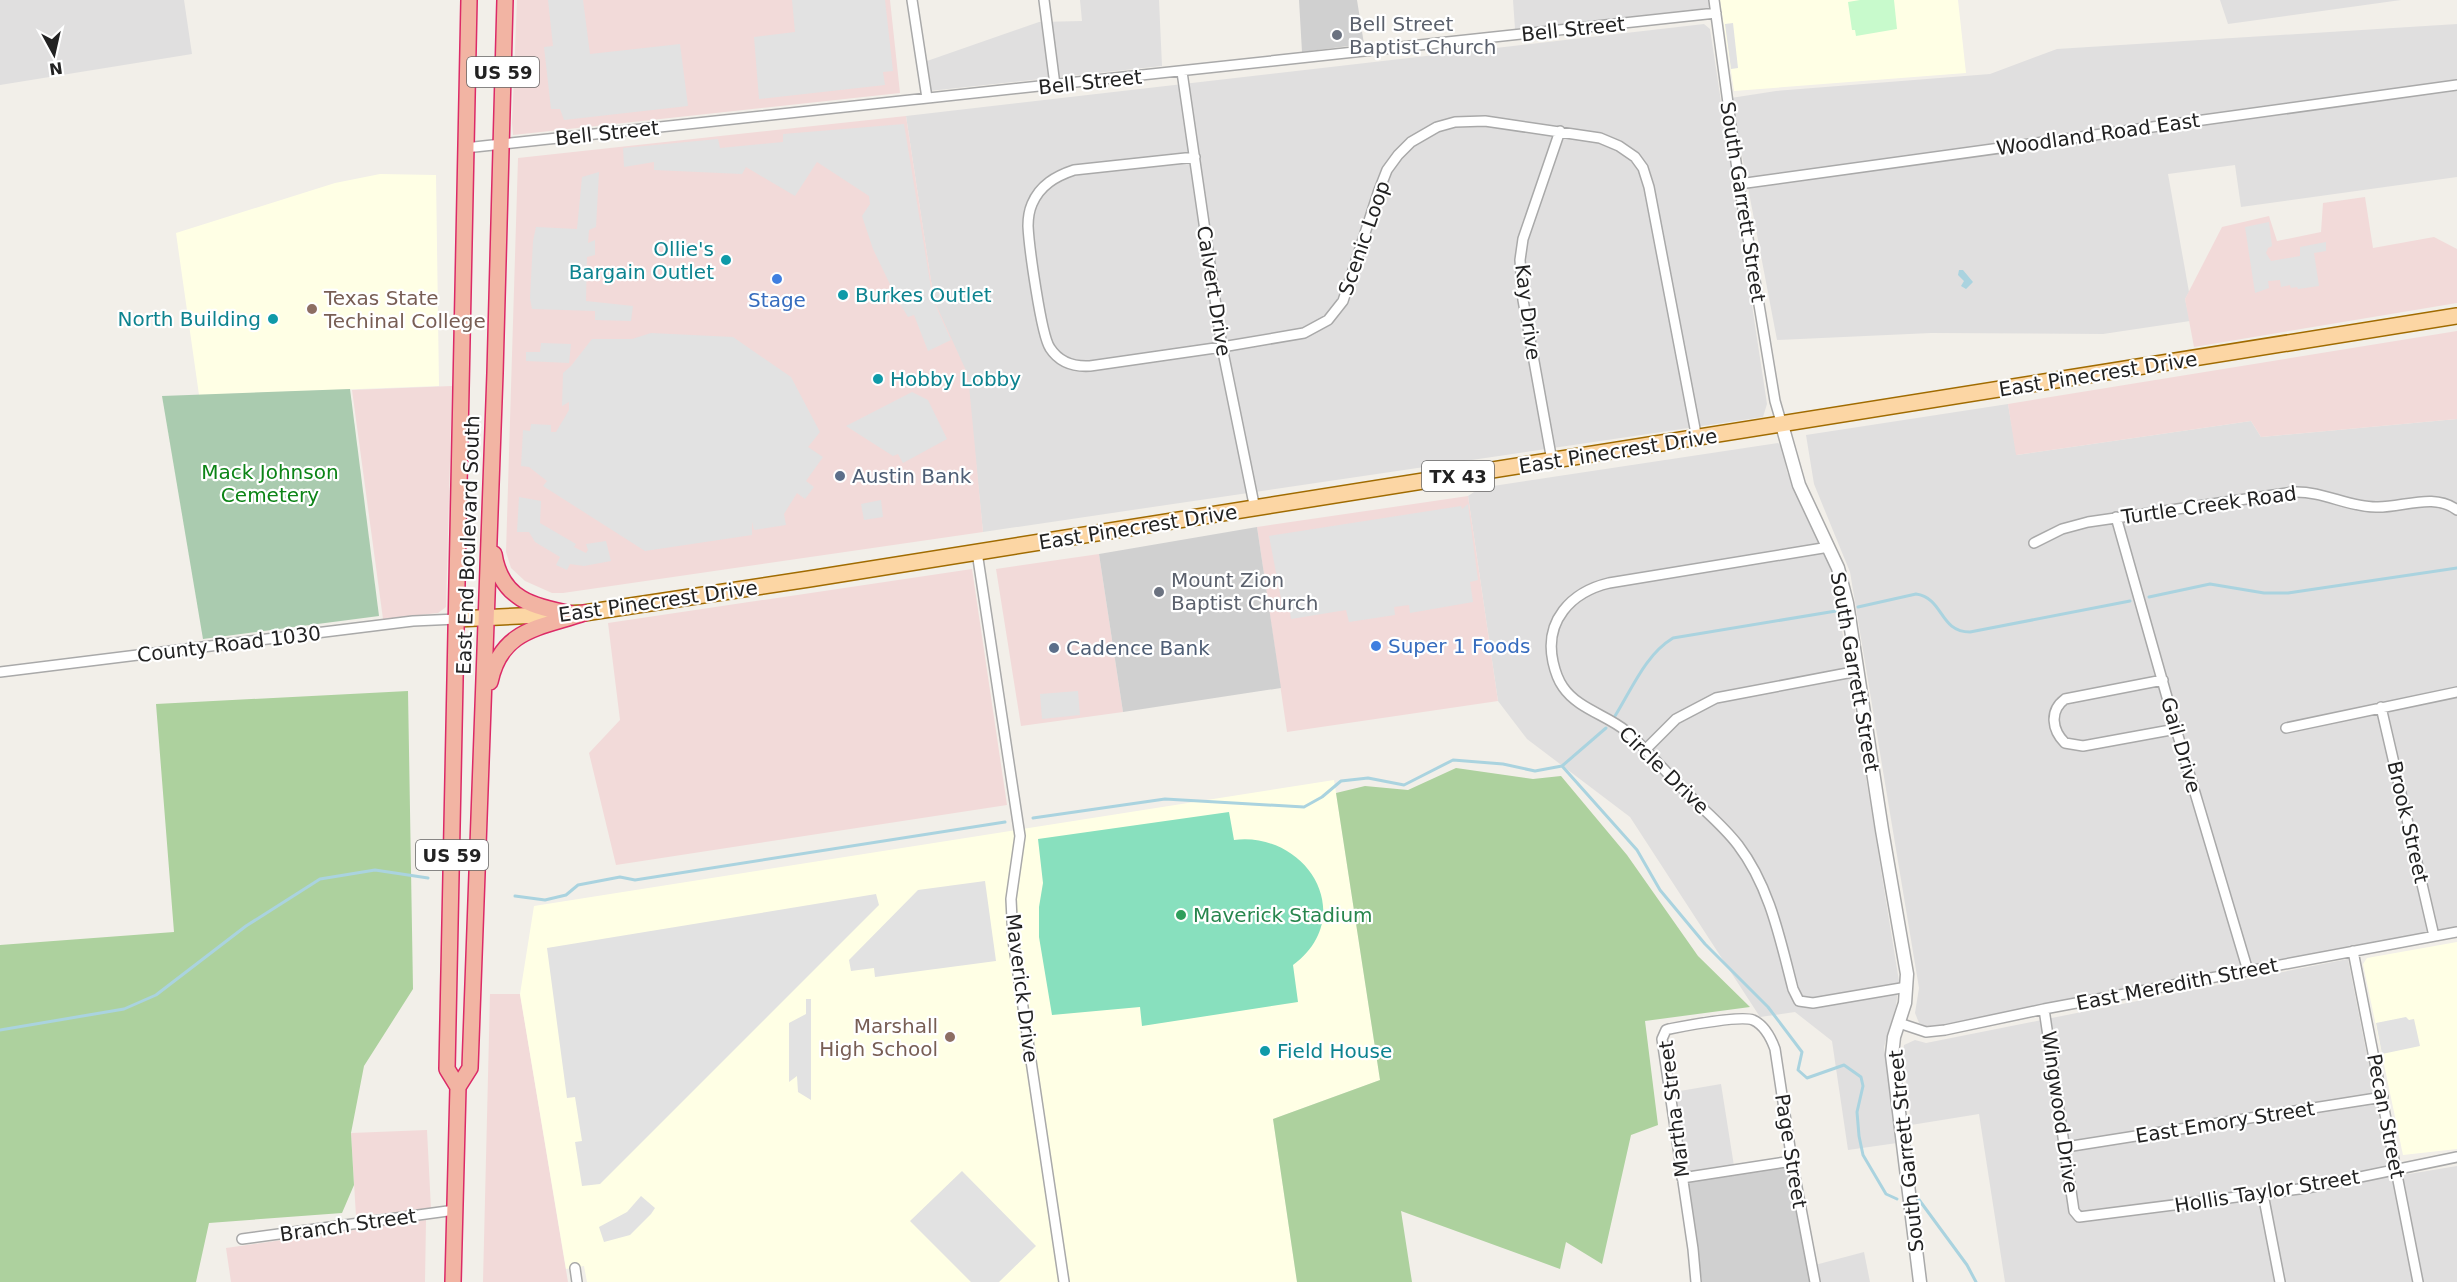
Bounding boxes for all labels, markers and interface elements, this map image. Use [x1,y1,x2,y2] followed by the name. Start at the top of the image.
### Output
[1349,12,1496,59] place label: Bell Street Baptist Church
[1520,12,1626,46] street label: Bell Street
[24,24,84,84] north arrow
[1330,28,1344,42] marker: Bell Street Baptist Church
[467,57,539,87] road number: US 59
[48,58,64,79] text: N
[1037,65,1143,99] street label: Bell Street
[1715,100,1771,304] street label: South Garrett Street
[1995,108,2201,160] street label: Woodland Road East
[554,116,660,150] street label: Bell Street
[1333,178,1395,298] street label: Scenic Loop
[1192,224,1236,358] street label: Calvert Drive
[569,237,714,284] place label: Ollie's Bargain Outlet
[719,253,733,267] marker: Ollie's Bargain Outlet
[1510,263,1546,361] street label: Kay Drive
[770,272,784,286] marker: Stage
[855,283,992,307] place label: Burkes Outlet
[323,286,486,333] place label: Texas State Techinal College
[748,288,806,312] place label: Stage
[836,288,850,302] marker: Burkes Outlet
[305,302,319,316] marker: Texas State Techinal College
[118,307,261,331] place label: North Building
[266,312,280,326] marker: North Building
[1997,346,2199,402] street label: East Pinecrest Drive
[890,367,1021,391] place label: Hobby Lobby
[871,372,885,386] marker: Hobby Lobby
[451,415,485,675] street label: East End Boulevard South
[1517,423,1719,479] street label: East Pinecrest Drive
[201,460,339,507] park label: Mack Johnson Cemetery
[1422,461,1494,491] road number: TX 43
[852,464,972,488] place label: Austin Bank
[833,469,847,483] marker: Austin Bank
[2119,481,2298,529] street label: Turtle Creek Road
[1037,499,1239,555] street label: East Pinecrest Drive
[1171,568,1318,615] place label: Mount Zion Baptist Church
[1826,570,1884,774] street label: South Garrett Street
[557,575,759,627] street label: East Pinecrest Drive
[1152,585,1166,599] marker: Mount Zion Baptist Church
[136,621,322,667] street label: County Road 1030
[1388,634,1530,658] place label: Super 1 Foods
[1066,636,1210,660] place label: Cadence Bank
[1369,639,1383,653] marker: Super 1 Foods
[1047,641,1061,655] marker: Cadence Bank
[2156,694,2206,796] street label: Gail Drive
[1614,721,1714,819] street label: Circle Drive
[2382,759,2434,886] street label: Brook Street
[416,840,488,870] road number: US 59
[1193,903,1373,927] place label: Maverick Stadium
[1174,908,1188,922] marker: Maverick Stadium
[1001,912,1043,1064] street label: Maverick Drive
[2074,953,2280,1015] street label: East Meredith Street
[819,1014,938,1061] place label: Marshall High School
[2037,1029,2083,1195] street label: Wingwood Drive
[943,1030,957,1044] marker: Marshall High School
[1277,1039,1392,1063] place label: Field House
[1654,1039,1694,1179] street label: Martha Street
[1258,1044,1272,1058] marker: Field House
[1883,1049,1929,1253] street label: South Garrett Street
[2362,1052,2410,1181] street label: Pecan Street
[1770,1092,1812,1210] street label: Page Street
[2134,1096,2316,1148] street label: East Emory Street
[2173,1165,2361,1217] street label: Hollis Taylor Street
[278,1204,418,1246] street label: Branch Street

